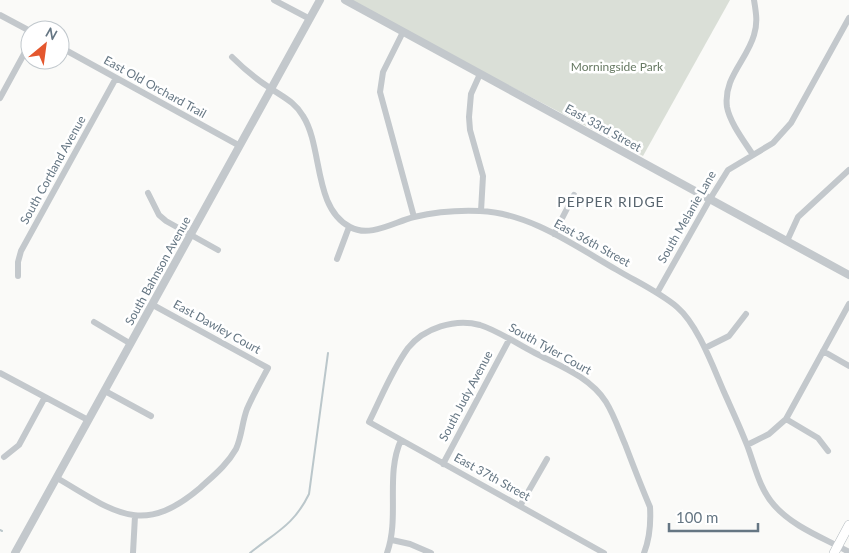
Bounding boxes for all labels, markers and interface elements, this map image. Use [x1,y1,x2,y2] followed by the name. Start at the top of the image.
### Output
[20,20,70,70] north arrow
[43,23,60,43] text: N
[101,52,209,121] street label: East Old Orchard Trail
[571,59,664,74] park label: Morningside Park
[563,100,645,155] street label: East 33rd Street
[16,113,89,227] street label: South Cortland Avenue
[654,168,719,266] street label: South Melanie Lane
[557,193,665,210] district label: PEPPER RIDGE
[121,214,194,328] street label: South Bahnson Avenue
[551,215,634,270] street label: East 36th Street
[171,296,264,357] street label: East Dawley Court
[506,320,595,378] street label: South Tyler Court
[435,348,496,444] street label: South Judy Avenue
[451,449,534,504] street label: East 37th Street
[669,500,758,532] scale bar
[676,508,718,526] text: 100 m

